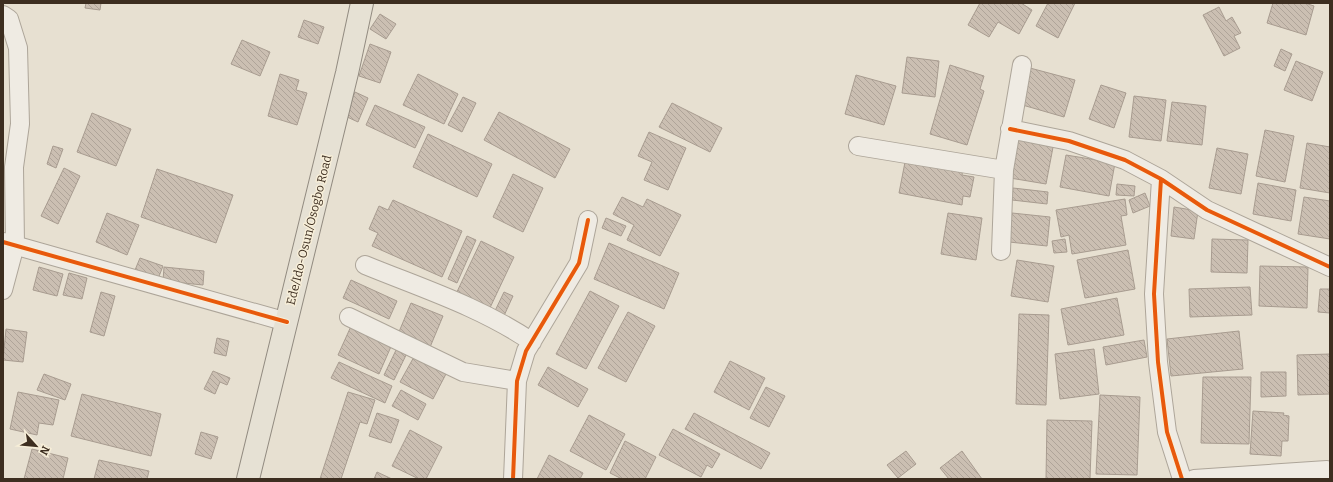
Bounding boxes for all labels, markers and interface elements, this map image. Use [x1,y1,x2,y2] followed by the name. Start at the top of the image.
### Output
[284,154,334,306] street label: Ede/Ido-Osun/Osogbo Road
[16,426,56,466] north arrow
[37,444,52,457] text: N

